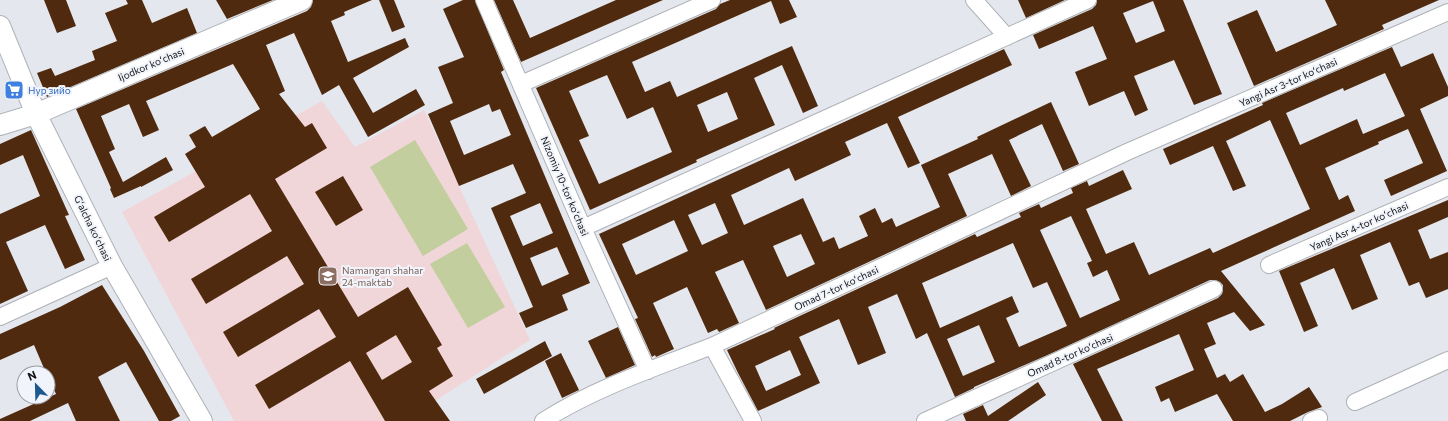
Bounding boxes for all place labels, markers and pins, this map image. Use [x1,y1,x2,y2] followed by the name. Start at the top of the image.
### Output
[3,79,25,101] supermarket icon: Нур зийо
[28,84,71,96] place label: Нур зийо
[342,264,423,288] place label: Namangan shahar 24-maktab
[317,265,339,287] school or university icon: Namangan shahar 24-maktab

